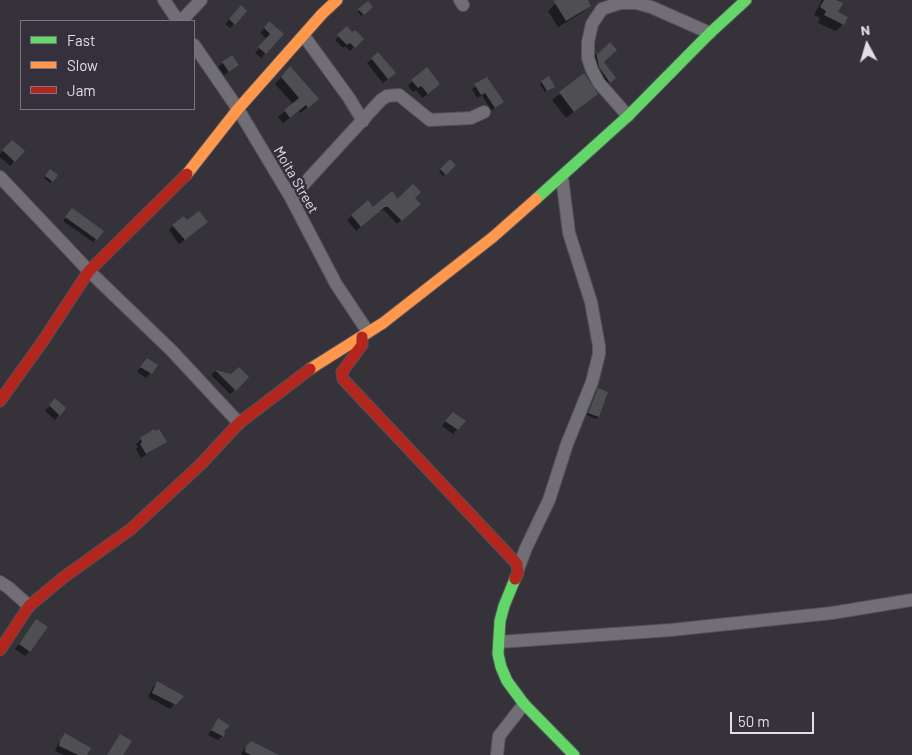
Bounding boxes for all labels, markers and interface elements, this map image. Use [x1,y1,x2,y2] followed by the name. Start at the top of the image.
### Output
[20,20,195,110] legend
[842,20,892,70] north arrow
[860,21,871,39] text: N
[67,31,95,49] text: Fast
[67,56,98,74] text: Slow
[67,81,96,99] text: Jam
[270,144,322,216] street label: Moita Street
[732,702,816,734] scale bar
[738,712,770,730] text: 50 m

